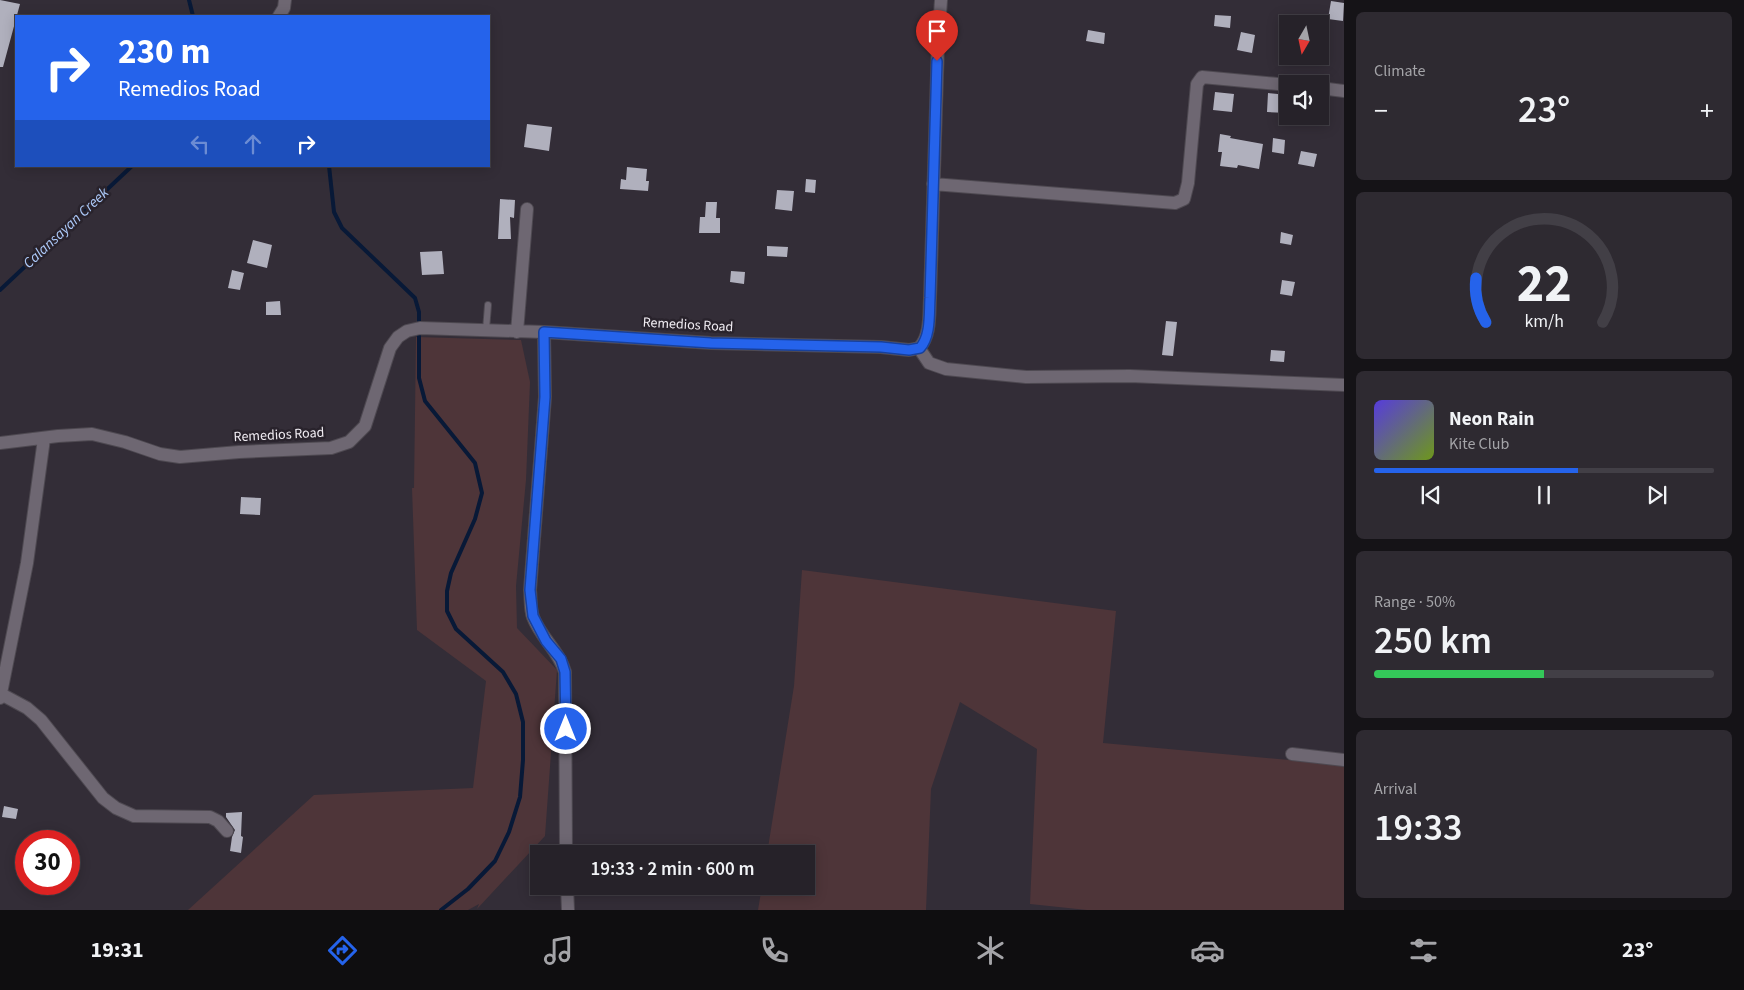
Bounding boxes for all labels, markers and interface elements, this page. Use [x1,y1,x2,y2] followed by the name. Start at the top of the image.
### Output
[916,10,958,61] pin
[1279,15,1329,65] north arrow
[1279,15,1329,125] map controls
[923,17,951,45] icon: arrive
[118,27,210,77] text: 230 m
[35,35,100,100] icon: right
[1374,60,1425,82] text: Climate
[118,73,261,105] text: Remedios Road
[1279,75,1329,125] button: sound
[1518,83,1570,137] text: 23°
[1374,91,1388,131] text: −
[1700,91,1714,131] text: +
[186,130,214,158] icon: left
[239,130,267,158] icon: ahead
[292,130,320,158] icon: right
[18,182,114,273] water label: Calansayan Creek
[1517,248,1571,322] text: 22
[1524,309,1564,334] text: km/h
[642,313,734,337] street label: Remedios Road
[1449,406,1534,433] text: Neon Rain
[233,423,325,447] street label: Remedios Road
[1449,433,1509,455] text: Kite Club
[1417,481,1445,509] icon: previous
[1530,481,1558,509] icon: pause
[1643,481,1671,509] icon: next
[1374,591,1455,613] text: Range · 50%
[1374,614,1492,668] text: 250 km
[539,702,591,754] position arrow
[1374,778,1417,800] text: Arrival
[1374,801,1462,855] text: 19:33
[15,830,80,895] speed limit sign: 30
[590,856,755,883] text: 19:33 · 2 min · 600 m
[325,933,360,968] icon: directions
[541,933,576,968] icon: music
[757,933,792,968] icon: phone
[973,933,1008,968] icon: climate
[1190,933,1225,968] icon: car
[1406,933,1441,968] icon: filters
[91,934,144,966] text: 19:31
[1622,934,1653,966] text: 23°

